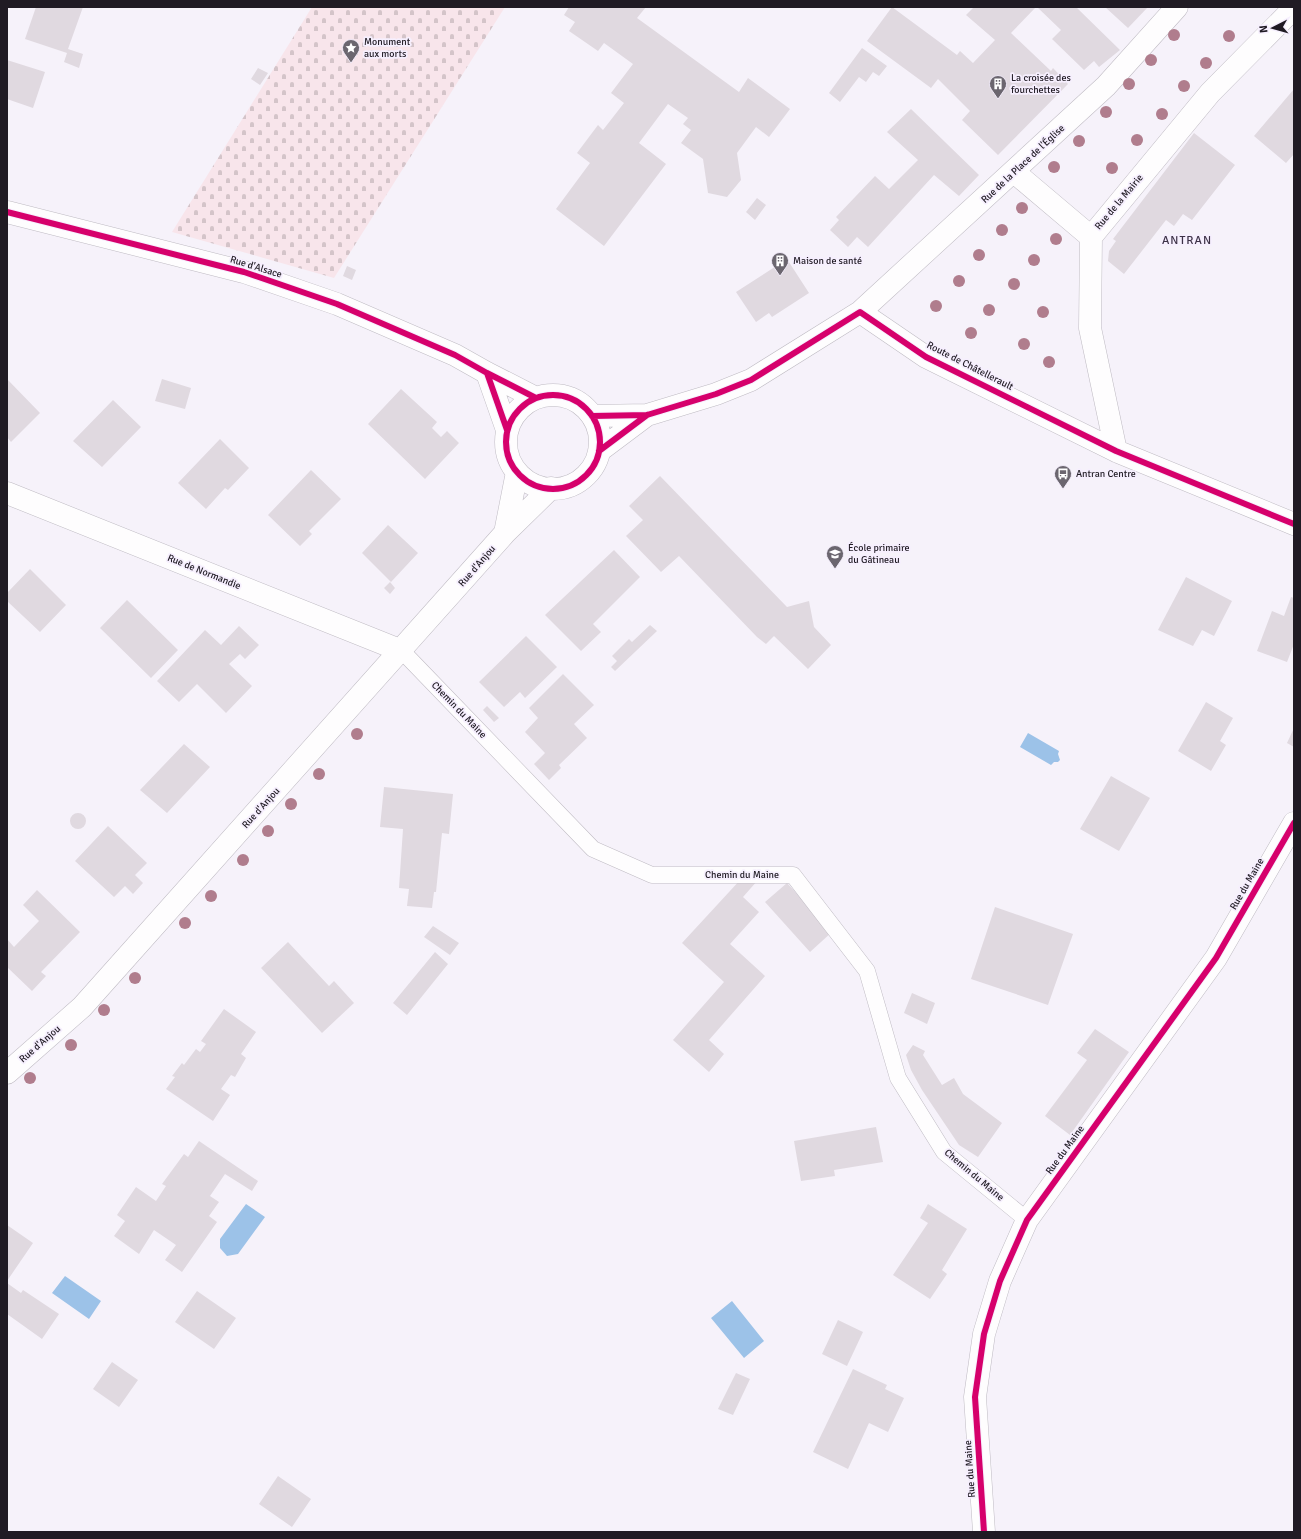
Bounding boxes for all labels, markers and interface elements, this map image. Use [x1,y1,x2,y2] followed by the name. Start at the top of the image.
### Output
[1253,8,1293,48] north arrow
[1257,25,1270,33] text: N
[364,36,411,60] place label: Monument aux morts
[341,38,361,63] place icon: Monument aux morts
[1011,72,1071,96] place label: La croisée des fourchettes
[988,74,1008,99] building icon: La croisée des fourchettes
[978,121,1067,206] street label: Rue de la Place de l'Église
[1092,172,1146,232] street label: Rue de la Mairie
[1162,233,1212,248] district label: ANTRAN
[770,251,790,276] building icon: Maison de santé
[229,253,283,281] street label: Rue d'Alsace
[793,255,862,267] place label: Maison de santé
[925,339,1016,393] street label: Route de Châtellerault
[1053,464,1073,489] bus stop icon: Antran Centre
[1076,468,1136,480] place label: Antran Centre
[848,541,910,566] place label: École primaire du Gâtineau
[456,543,498,589] street label: Rue d'Anjou
[825,544,845,569] school or university icon: École primaire du Gâtineau
[166,552,242,592] street label: Rue de Normandie
[429,679,489,741] street label: Chemin du Maine
[240,785,282,831] street label: Rue d'Anjou
[1227,856,1267,912] street label: Rue du Maine
[705,869,779,881] street label: Chemin du Maine
[17,1023,63,1065] street label: Rue d'Anjou
[1043,1123,1087,1177] street label: Rue du Maine
[942,1147,1006,1203] street label: Chemin du Maine
[962,1440,978,1498] street label: Rue du Maine

